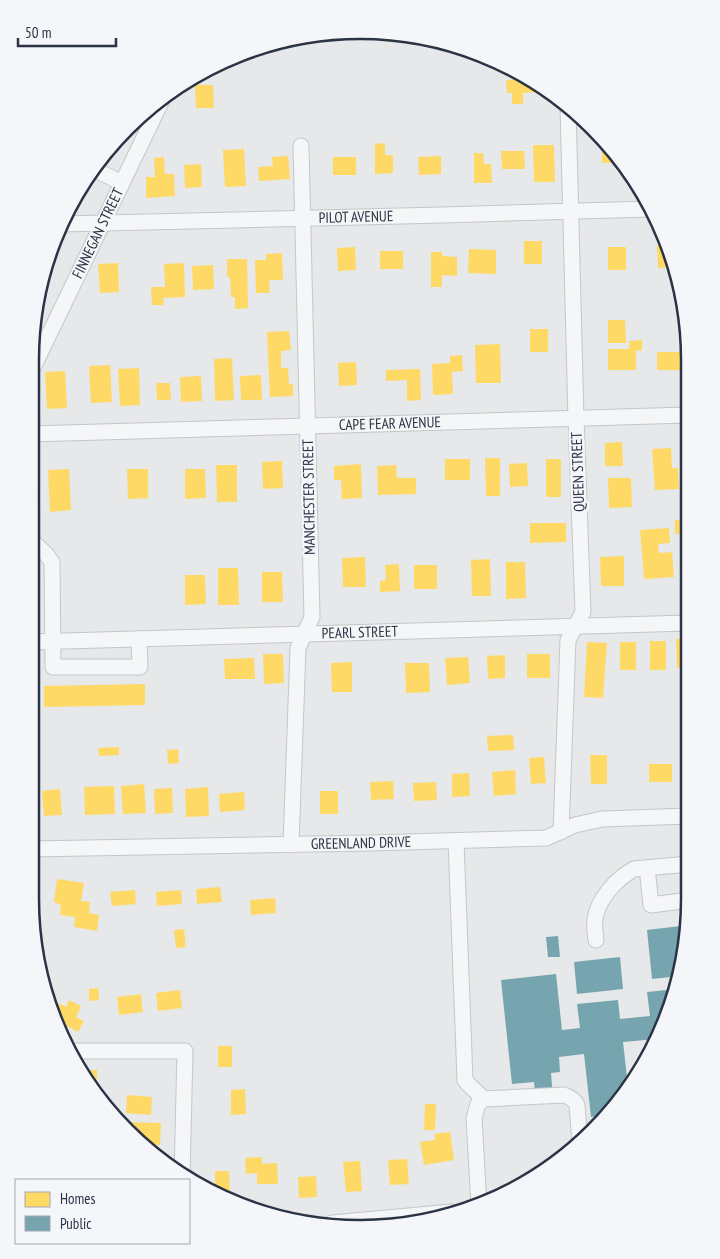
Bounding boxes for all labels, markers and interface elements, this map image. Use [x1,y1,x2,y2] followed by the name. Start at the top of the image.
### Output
[18,15,115,47] scale bar
[25,23,51,42] text: 50 m
[68,185,127,281] street label: FINNEGAN STREET
[318,206,393,227] street label: PILOT AVENUE
[339,412,441,434] street label: CAPE FEAR AVENUE
[567,431,588,512] street label: QUEEN STREET
[298,439,319,555] street label: MANCHESTER STREET
[321,621,399,643] street label: PEARL STREET
[311,832,411,853] street label: GREENLAND DRIVE
[15,1179,190,1244] legend
[60,1189,96,1208] text: Homes
[60,1214,92,1233] text: Public

